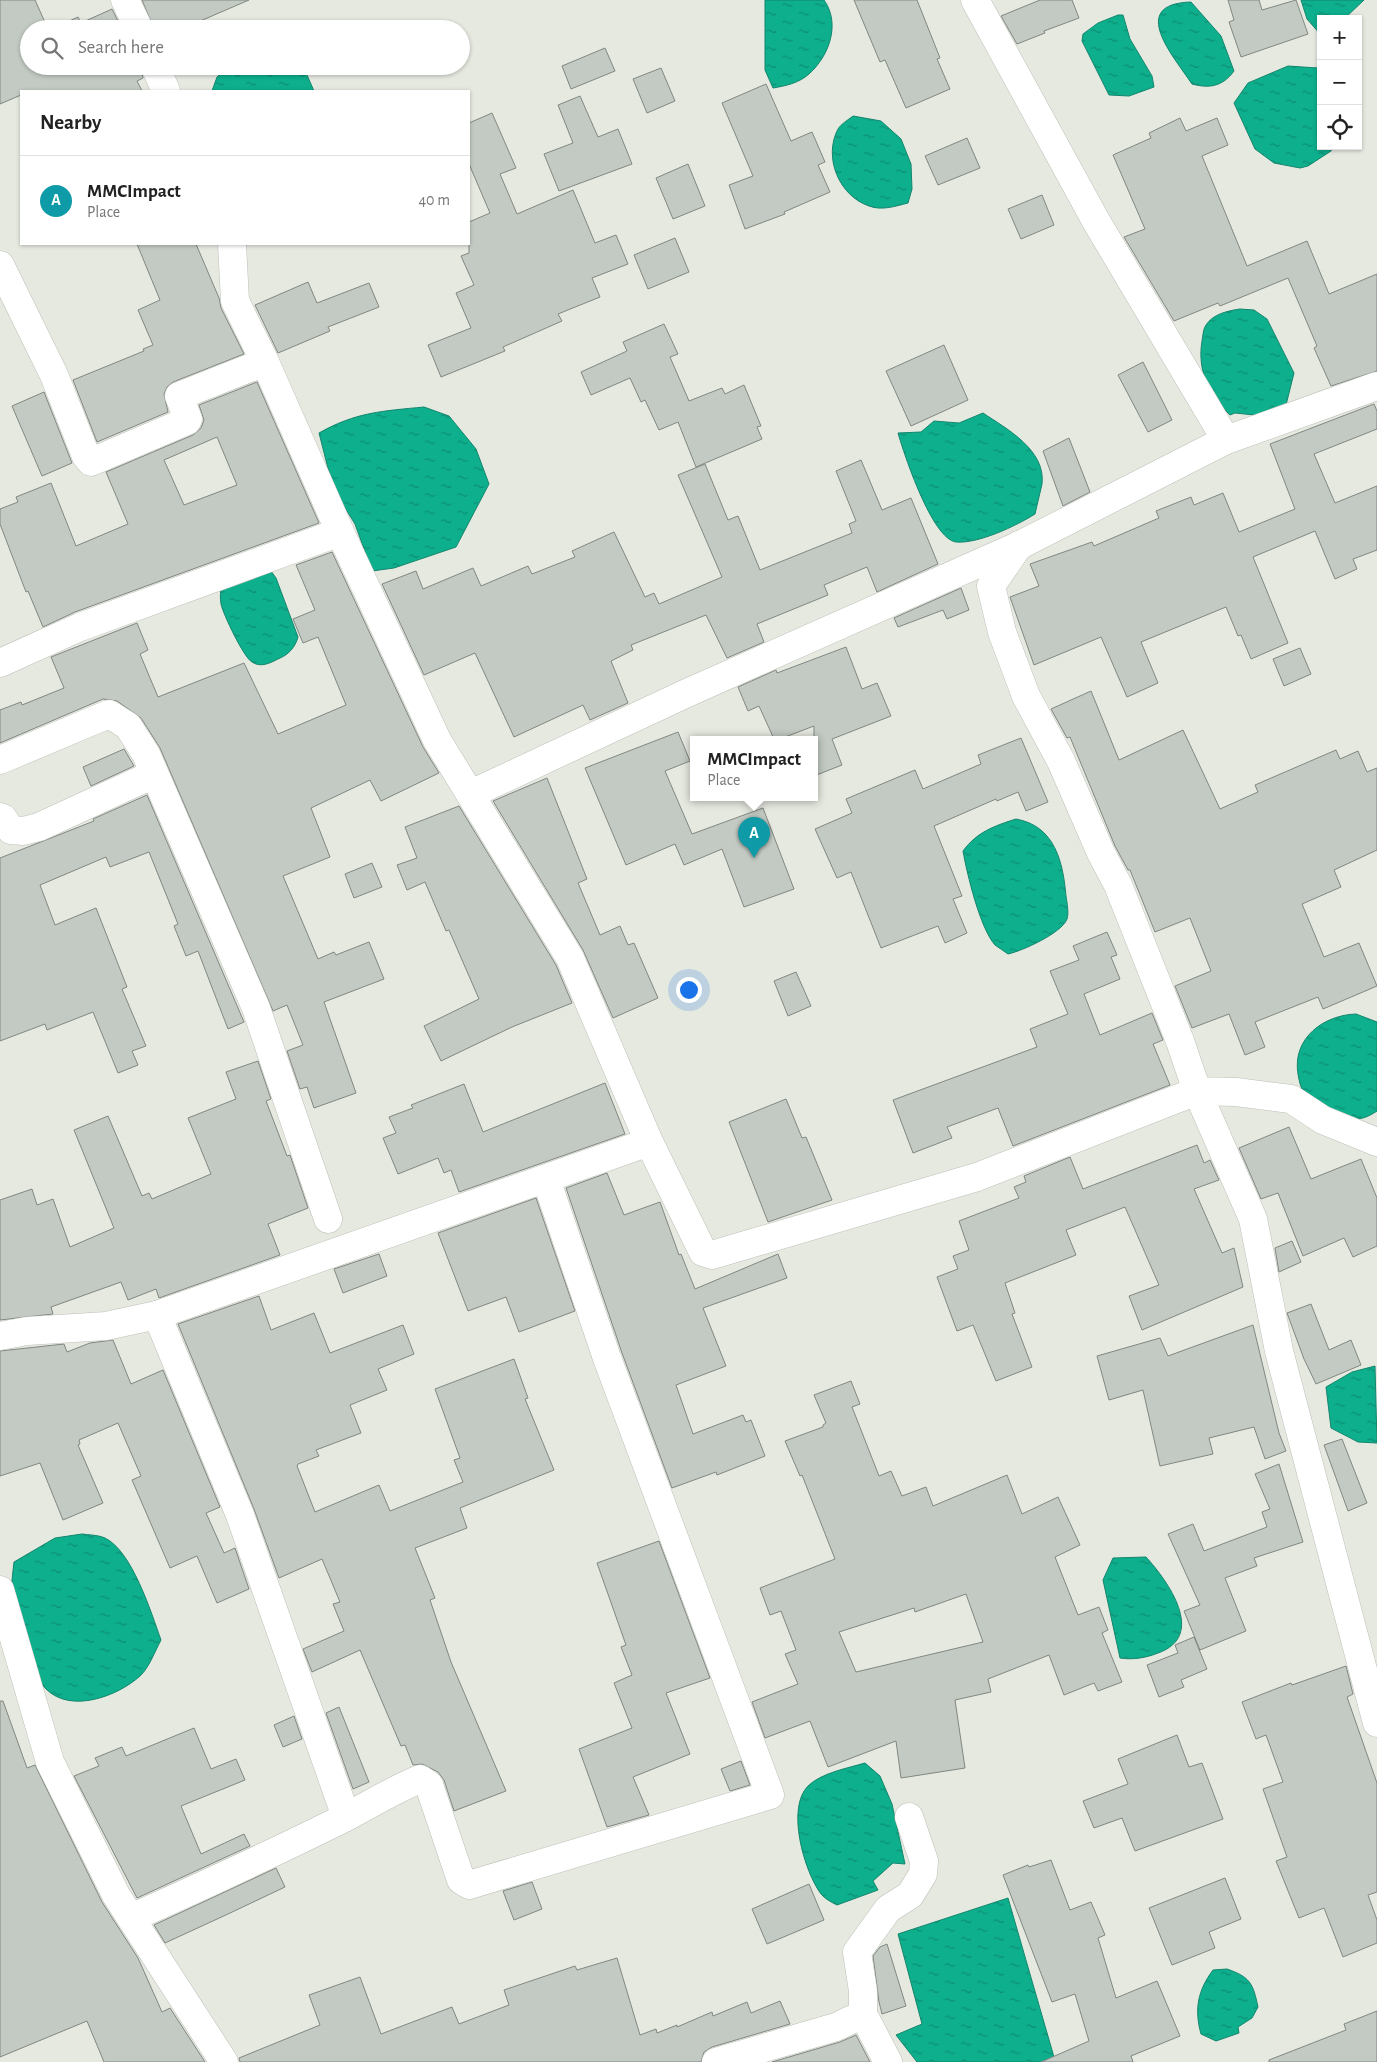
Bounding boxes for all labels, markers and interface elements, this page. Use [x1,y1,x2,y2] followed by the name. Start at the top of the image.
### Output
[1317,15,1362,150] map controls
[1317,15,1362,60] button: +
[20,20,470,75] search box
[38,34,66,62] icon: search
[78,38,164,57] text: Search here
[1317,60,1362,105] button: −
[1317,105,1362,150] button: locate
[40,112,101,133] text: Nearby
[87,182,181,201] text: MMCImpact
[51,192,61,208] text: A
[418,192,450,208] text: 40 m
[87,204,120,220] text: Place
[690,736,818,801] popup
[707,750,801,769] text: MMCImpact
[707,772,740,788] text: Place
[738,817,770,858] pin: A
[676,977,702,1003] your location

